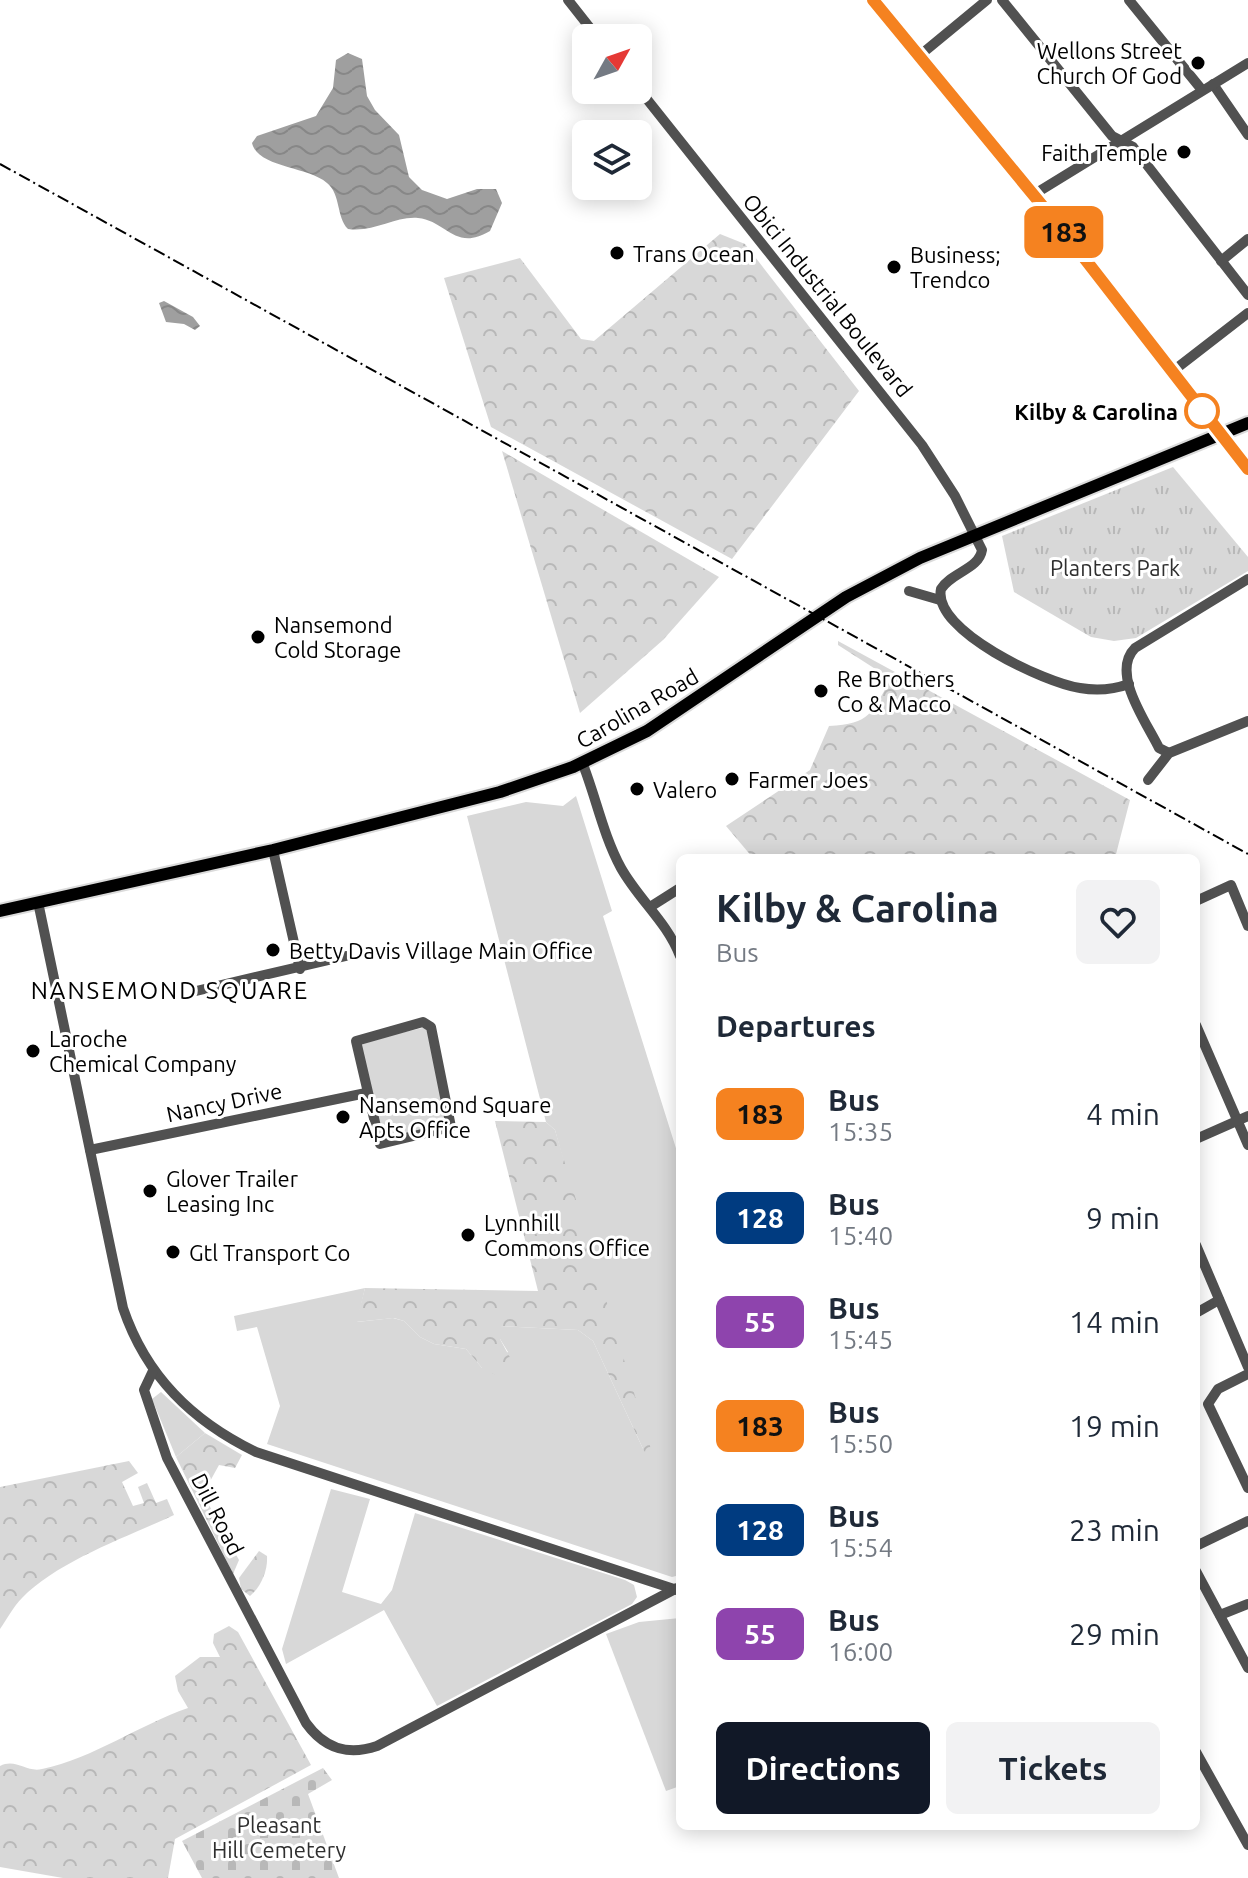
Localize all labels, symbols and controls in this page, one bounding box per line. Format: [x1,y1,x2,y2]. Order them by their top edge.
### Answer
north arrow [572,24,652,104]
map controls [572,24,652,200]
place label: Wellons Street Church Of God [1036,38,1182,88]
marker: Wellons Street Church Of God [1189,54,1207,72]
button: layers [572,120,652,200]
place label: Faith Temple [1041,140,1168,165]
marker: Faith Temple [1175,143,1193,161]
street label: Obici Industrial Boulevard [738,188,918,402]
line badge: 183 [1018,206,1110,258]
text: 183 [1040,216,1088,247]
place label: Trans Ocean [633,241,755,266]
place label: Business; Trendco [910,242,1001,292]
marker: Trans Ocean [608,244,626,262]
marker: Business; Trendco [885,258,903,276]
marker: Kilby & Carolina [1185,394,1219,428]
place label: Kilby & Carolina [1014,399,1178,424]
park label: Planters Park [1050,555,1180,580]
place label: Nansemond Cold Storage [274,612,401,662]
marker: Nansemond Cold Storage [249,628,267,646]
street label: Carolina Road [572,663,702,753]
place label: Re Brothers Co & Macco [837,666,954,716]
marker: Re Brothers Co & Macco [812,682,830,700]
place label: Farmer Joes [748,767,868,792]
marker: Farmer Joes [723,770,741,788]
place label: Valero [653,777,717,802]
marker: Valero [628,780,646,798]
button: heart [1076,880,1160,964]
text: Kilby & Carolina [716,887,999,929]
place label: Betty Davis Village Main Office [289,938,593,963]
text: Bus [716,938,759,967]
marker: Betty Davis Village Main Office [264,941,282,959]
district label: NANSEMOND SQUARE [31,977,309,1004]
text: Departures [716,1009,876,1043]
place label: Laroche Chemical Company [49,1026,237,1076]
marker: Laroche Chemical Company [24,1042,42,1060]
street label: Nancy Drive [164,1078,284,1126]
text: Bus [828,1083,880,1117]
place label: Nansemond Square Apts Office [359,1092,551,1142]
text: 4 min [1086,1097,1160,1131]
text: 183 [736,1098,784,1129]
marker: Nansemond Square Apts Office [334,1108,352,1126]
text: 15:35 [828,1117,893,1146]
place label: Glover Trailer Leasing Inc [166,1166,299,1216]
marker: Glover Trailer Leasing Inc [141,1182,159,1200]
text: Bus [828,1187,880,1221]
text: 9 min [1086,1201,1160,1235]
text: 128 [736,1202,784,1233]
place label: Lynnhill Commons Office [484,1210,650,1260]
text: 15:40 [828,1221,893,1250]
marker: Lynnhill Commons Office [459,1226,477,1244]
place label: Gtl Transport Co [189,1240,350,1265]
marker: Gtl Transport Co [164,1243,182,1261]
text: Bus [828,1291,880,1325]
text: 14 min [1069,1305,1160,1339]
text: 55 [744,1306,776,1337]
text: 15:45 [828,1325,893,1354]
text: Bus [828,1395,880,1429]
text: 19 min [1069,1409,1160,1443]
text: 183 [736,1410,784,1441]
text: 15:50 [828,1429,893,1458]
street label: Dill Road [187,1469,249,1559]
text: Bus [828,1499,880,1533]
text: 23 min [1069,1513,1160,1547]
text: 128 [736,1514,784,1545]
text: 15:54 [828,1533,893,1562]
text: Bus [828,1603,880,1637]
text: 29 min [1069,1617,1160,1651]
text: 55 [744,1618,776,1649]
text: 16:00 [828,1637,893,1666]
button: Directions [716,1722,930,1814]
button: Tickets [946,1722,1160,1814]
park label: Pleasant Hill Cemetery [212,1812,346,1862]

